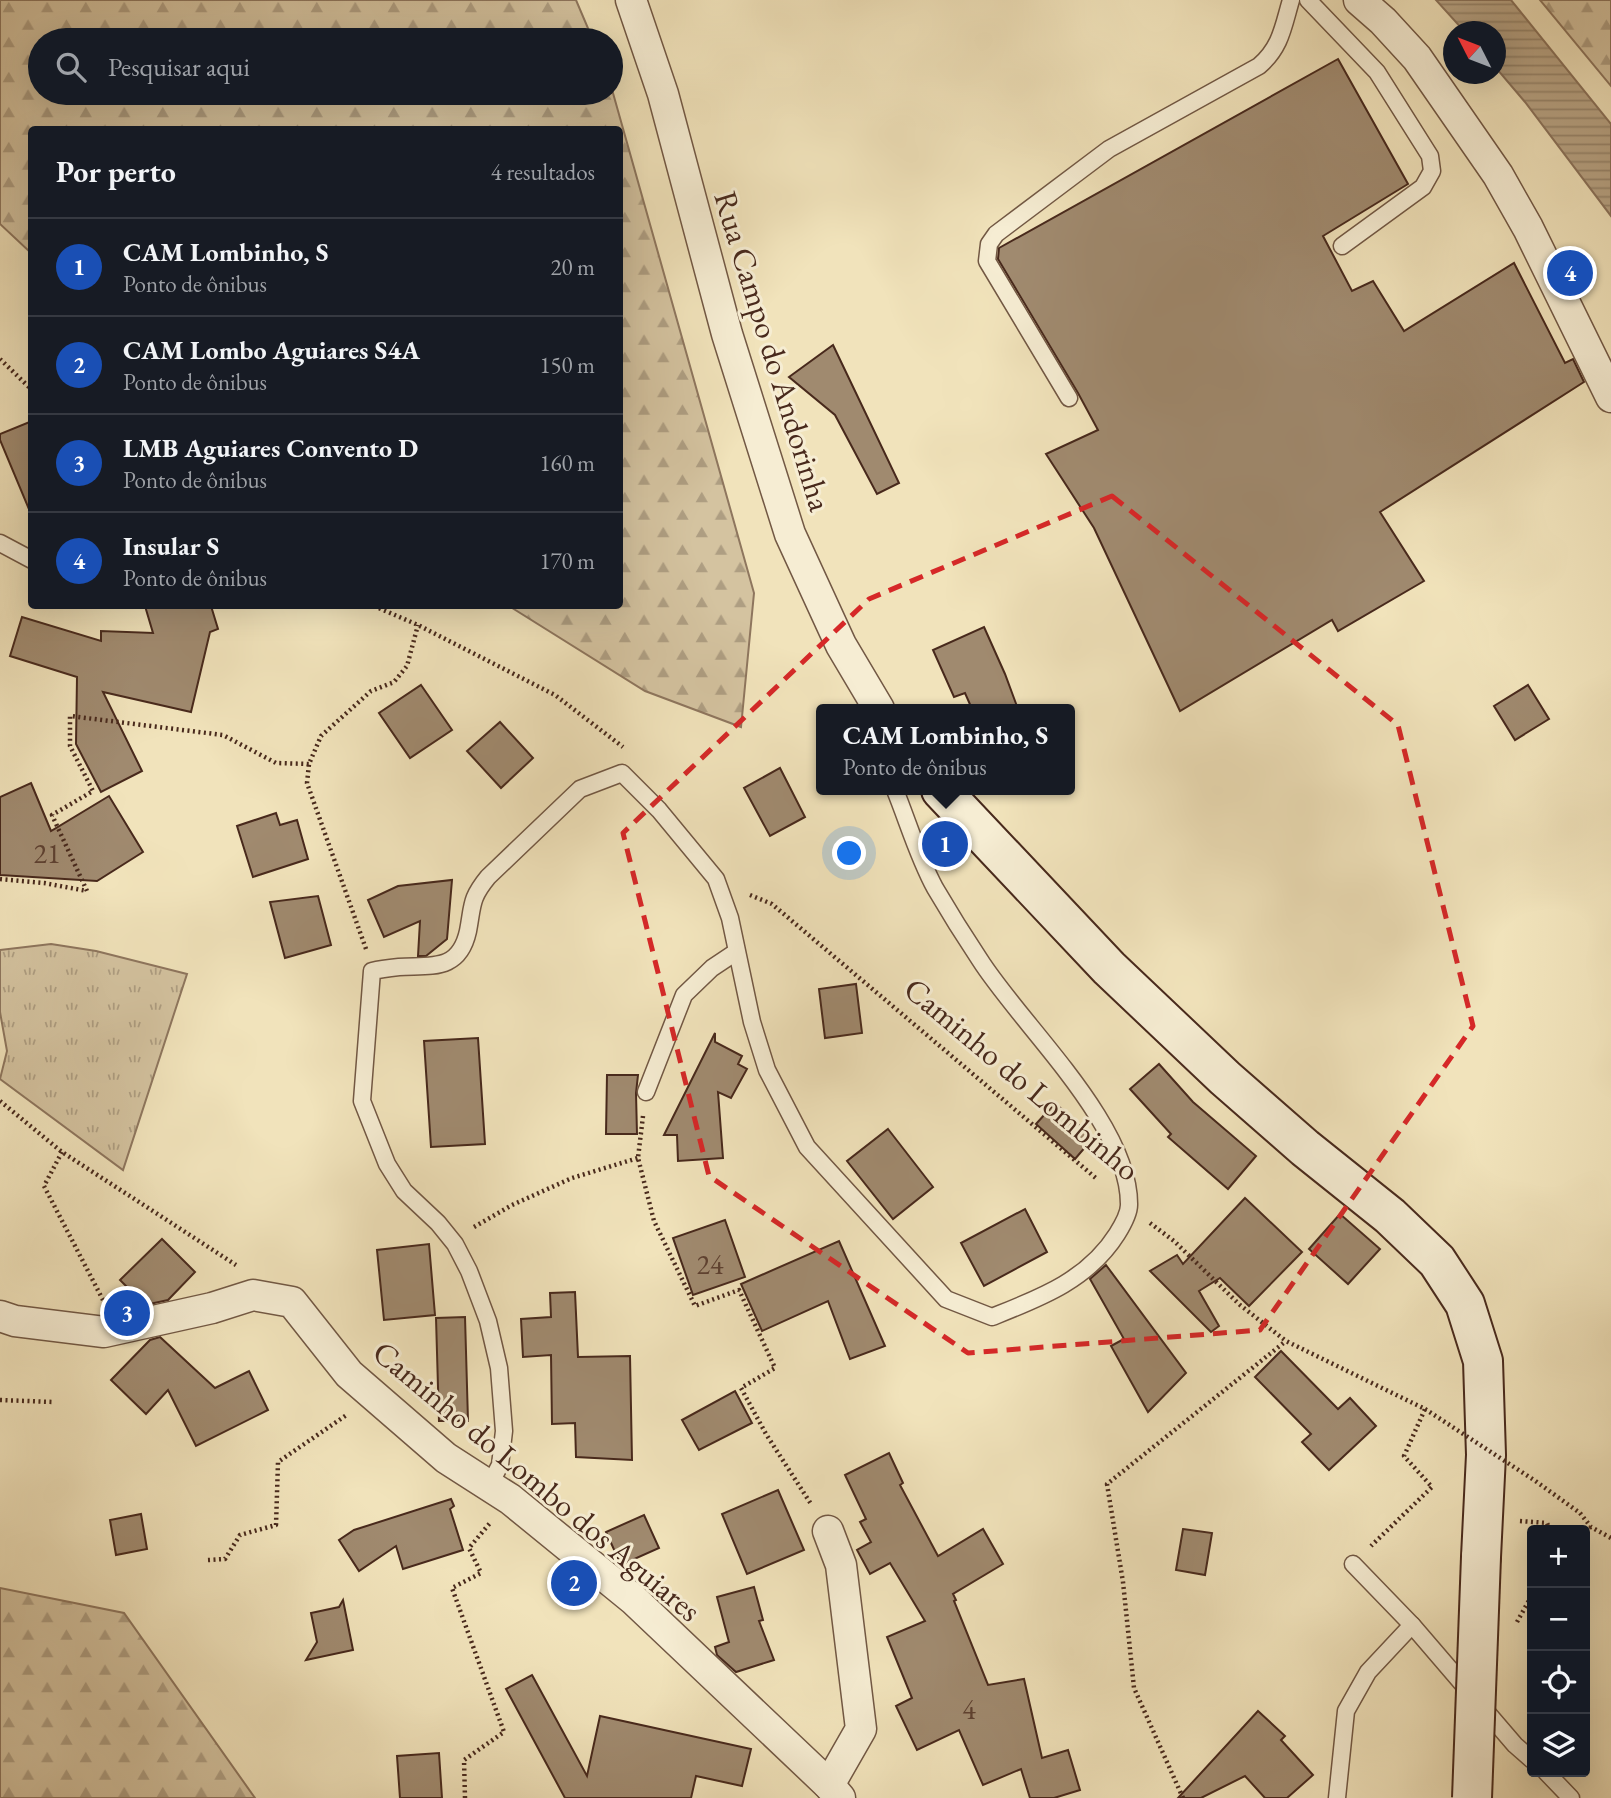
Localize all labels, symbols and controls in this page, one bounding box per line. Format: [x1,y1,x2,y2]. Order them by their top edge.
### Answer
north arrow [1443,21,1506,84]
search box [28,28,623,105]
icon: search [52,48,90,86]
text: Pesquisar aqui [108,50,250,84]
text: Por perto [56,152,176,191]
text: 4 resultados [491,157,595,187]
street label: Rua Campo do Andorinha [704,186,842,516]
text: CAM Lombinho, S [123,235,329,269]
pin: 4 [1547,247,1593,299]
text: 1 [73,252,85,282]
text: 20 m [550,252,595,282]
text: Ponto de ônibus [123,269,267,299]
text: CAM Lombo Aguiares S4A [123,333,420,367]
text: 2 [73,350,85,380]
text: 150 m [539,350,595,380]
text: Ponto de ônibus [123,367,267,397]
text: LMB Aguiares Convento D [123,431,418,465]
text: 3 [73,448,85,478]
text: 160 m [539,448,595,478]
text: Ponto de ônibus [123,465,267,495]
text: Insular S [123,529,219,563]
text: 4 [73,546,85,576]
text: 170 m [539,546,595,576]
text: Ponto de ônibus [123,563,267,593]
popup [816,704,1075,795]
text: CAM Lombinho, S [843,718,1048,752]
text: Ponto de ônibus [843,752,987,782]
pin: 1 [922,818,968,870]
house number: 21 [34,835,60,871]
your location [832,836,866,870]
street label: Caminho do Lombinho [895,968,1149,1190]
house number: 24 [697,1246,724,1282]
pin: 3 [104,1287,150,1339]
street label: Caminho do Lombo dos Aguiares [364,1331,710,1631]
map controls [1527,1525,1590,1777]
button: + [1527,1525,1590,1588]
pin: 2 [551,1557,597,1609]
button: − [1527,1588,1590,1651]
button: locate [1527,1651,1590,1714]
house number: 4 [962,1691,976,1727]
button: layers [1527,1714,1590,1777]

